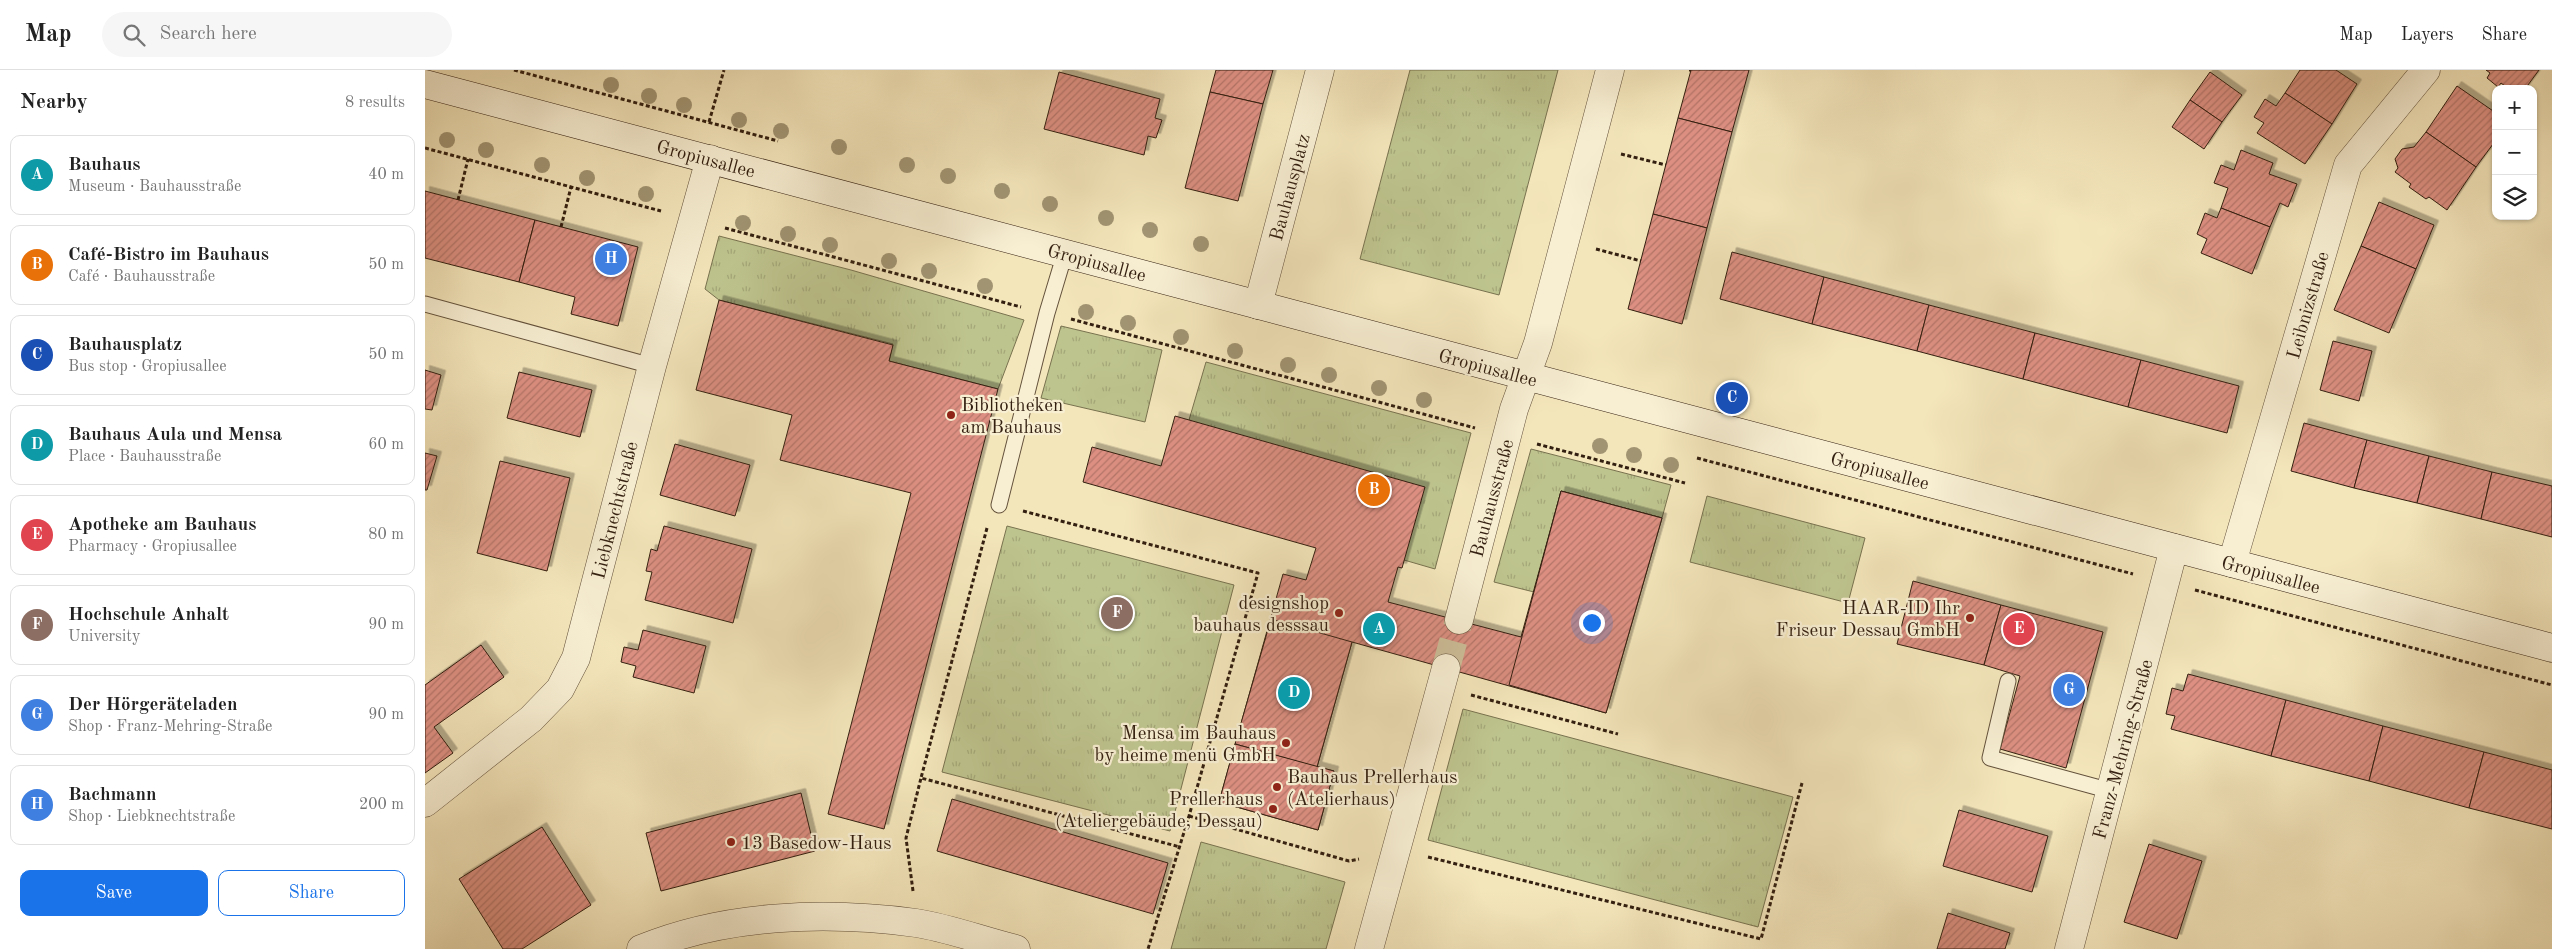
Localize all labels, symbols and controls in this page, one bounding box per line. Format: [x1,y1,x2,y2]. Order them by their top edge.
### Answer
search box [102,12,452,57]
icon: search [120,21,148,49]
text: Map [25,23,72,47]
text: Search here [160,25,257,44]
text: Map [2339,26,2373,44]
text: Layers [2401,26,2453,44]
text: Share [2481,26,2527,44]
map controls [2492,85,2537,220]
button: + [2492,85,2537,130]
text: Nearby [20,92,88,113]
text: 8 results [345,95,405,111]
button: − [2492,130,2537,175]
street label: Bauhausplatz [1268,132,1315,243]
street label: Gropiusallee [654,138,757,183]
text: Bauhaus [68,156,141,175]
text: A [31,167,43,183]
text: 40 m [368,167,404,183]
button: layers [2492,175,2537,220]
text: Museum · Bauhausstraße [68,179,241,195]
pin: H [595,240,627,278]
street label: Gropiusallee [1045,242,1148,287]
text: Café-Bistro im Bauhaus [68,246,269,265]
street label: Leibnizstraße [2285,250,2334,362]
text: B [31,257,43,273]
text: 50 m [368,257,404,273]
text: Café · Bauhausstraße [68,269,215,285]
text: Bauhausplatz [68,336,182,355]
text: C [32,347,42,363]
text: 50 m [368,347,404,363]
street label: Gropiusallee [1436,347,1539,392]
text: Bus stop · Gropiusallee [68,359,227,375]
pin: C [1716,379,1748,417]
place label: Bibliotheken am Bauhaus [961,397,1063,438]
marker: Bibliotheken am Bauhaus [945,409,957,421]
text: Bauhaus Aula und Mensa [68,426,282,445]
text: D [31,437,43,453]
text: 60 m [368,437,404,453]
street label: Bauhausstraße [1469,437,1518,560]
street label: Liebknechtstraße [590,440,643,581]
text: Place · Bauhausstraße [68,449,221,465]
street label: Gropiusallee [1828,450,1931,495]
pin: B [1358,471,1390,509]
text: Apotheke am Bauhaus [68,516,256,535]
text: E [31,527,43,543]
text: 80 m [368,527,404,543]
text: Pharmacy · Gropiusallee [68,539,237,555]
street label: Gropiusallee [2219,554,2322,599]
pin: F [1101,594,1133,632]
place label: designshop bauhaus desssau [1193,595,1329,636]
place label: HAAR-ID Ihr Friseur Dessau GmbH [1776,600,1960,641]
text: Hochschule Anhalt [68,606,229,625]
marker: designshop bauhaus desssau [1333,607,1345,619]
pin: A [1363,610,1395,648]
your location [1579,610,1605,636]
pin: E [2003,610,2035,648]
marker: HAAR-ID Ihr Friseur Dessau GmbH [1964,612,1976,624]
text: F [32,617,42,633]
text: 90 m [368,617,404,633]
text: University [68,629,140,645]
street label: Franz-Mehring-Straße [2091,658,2158,842]
pin: G [2053,671,2085,709]
pin: D [1278,674,1310,712]
text: Der Hörgeräteladen [68,696,237,715]
text: G [31,707,43,723]
text: 90 m [368,707,404,723]
text: Shop · Franz-Mehring-Straße [68,719,272,735]
place label: Mensa im Bauhaus by heime menü GmbH [1095,725,1276,766]
marker: Mensa im Bauhaus by heime menü GmbH [1280,737,1292,749]
place label: Bauhaus Prellerhaus (Atelierhaus) [1287,769,1457,810]
marker: Bauhaus Prellerhaus (Atelierhaus) [1271,781,1283,793]
text: Bachmann [68,786,157,805]
place label: Prellerhaus (Ateliergebäude, Dessau) [1055,791,1263,832]
text: H [30,797,44,813]
text: 200 m [359,797,404,813]
marker: Prellerhaus (Ateliergebäude, Dessau) [1267,803,1279,815]
text: Shop · Liebknechtstraße [68,809,235,825]
place label: 13 Basedow-Haus [741,835,891,854]
marker: 13 Basedow-Haus [725,836,737,848]
button: Save [20,870,208,916]
button: Share [218,870,405,916]

